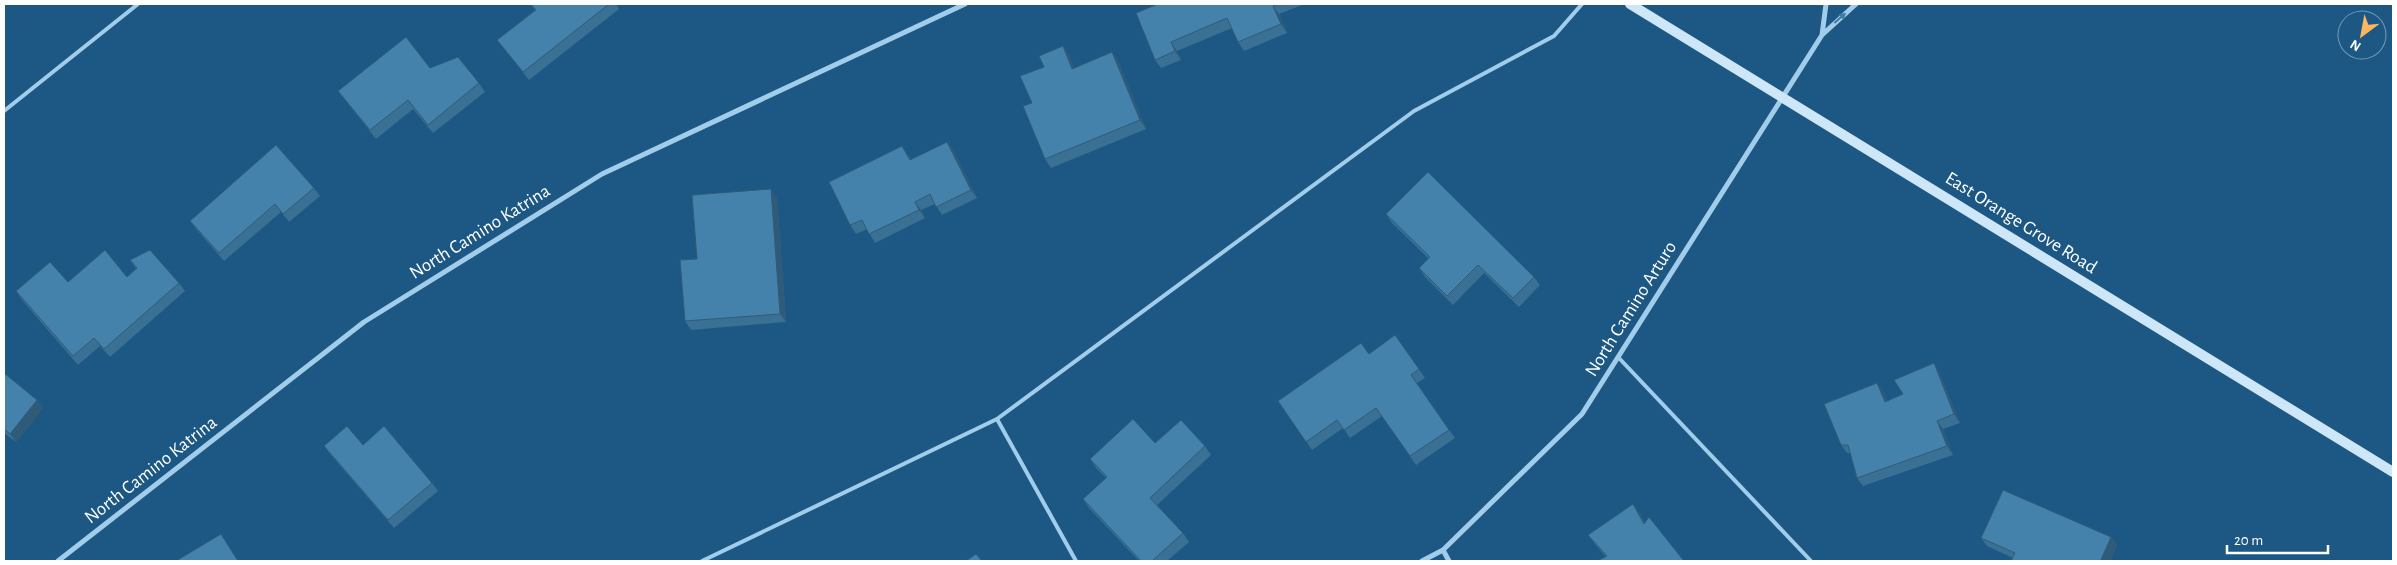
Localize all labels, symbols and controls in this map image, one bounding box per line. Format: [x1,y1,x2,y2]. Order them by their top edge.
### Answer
north arrow [2337,10,2387,60]
one-way arrow [1834,12,1846,24]
text: N [2348,37,2363,54]
street label: East Orange Grove Road [1942,169,2100,278]
street label: North Camino Katrina [406,181,554,283]
street label: North Camino Arturo [1582,238,1680,380]
street label: North Camino Katrina [81,413,221,527]
scale bar [2227,522,2328,554]
text: 20 m [2234,533,2263,548]

